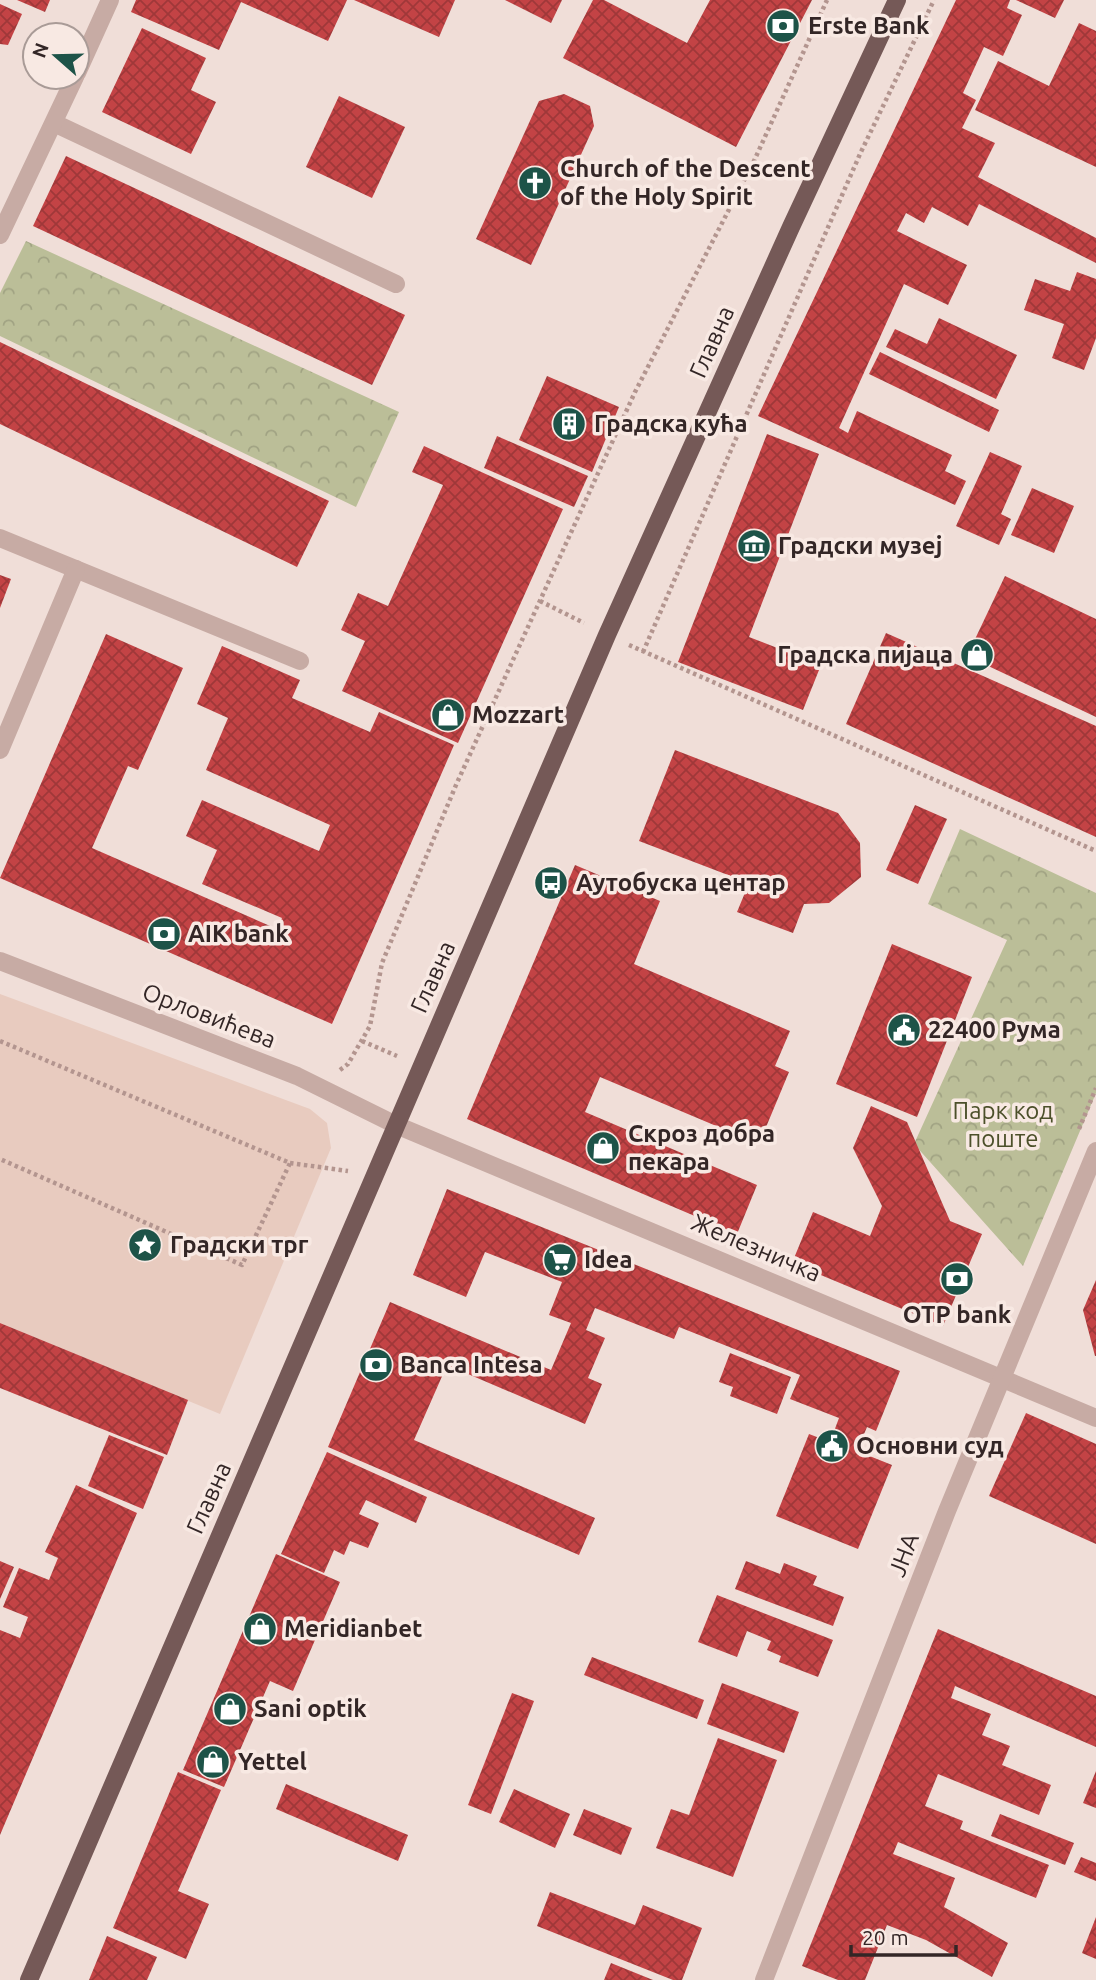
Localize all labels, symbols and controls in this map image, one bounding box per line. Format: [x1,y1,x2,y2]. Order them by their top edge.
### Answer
bank icon: Erste Bank [764,7,802,45]
place label: Erste Bank [808,12,930,39]
north arrow [21,21,91,91]
text: N [27,40,53,61]
place label: Church of the Descent of the Holy Spirit [560,155,811,210]
church icon: Church of the Descent of the Holy Spirit [516,164,554,202]
street label: Главна [684,302,739,382]
building icon: Градска кућа [550,405,588,443]
place label: Градска кућа [594,410,747,437]
museum icon: Градски музеј [735,527,773,565]
place label: Градски музеј [778,532,942,559]
shop icon: Градска пијаца [958,636,996,674]
place label: Градска пијаца [777,641,953,668]
shop icon: Mozzart [429,696,467,734]
place label: Mozzart [472,701,564,728]
bus stop icon: Аутобуска центар [532,864,570,902]
place label: Аутобуска центар [576,869,786,896]
bank icon: AIK bank [145,915,183,953]
place label: AIK bank [188,920,289,947]
street label: Главна [405,937,460,1017]
street label: Орловићева [139,978,280,1053]
public building icon: 22400 Рума [885,1011,923,1049]
place label: 22400 Рума [928,1016,1061,1043]
park label: Парк код поште [953,1097,1053,1152]
place label: Скроз добра пекара [628,1120,775,1175]
shop icon: Скроз добра пекара [584,1129,622,1167]
street label: Железничка [687,1208,825,1287]
place icon: Градски трг [126,1226,164,1264]
place label: Градски трг [170,1231,309,1258]
supermarket icon: Idea [541,1241,579,1279]
place label: Idea [584,1246,632,1273]
bank icon: OTP bank [938,1260,976,1298]
place label: OTP bank [903,1301,1012,1328]
bank icon: Banca Intesa [357,1346,395,1384]
place label: Banca Intesa [400,1351,542,1378]
public building icon: Основни суд [813,1427,851,1465]
place label: Основни суд [856,1432,1004,1459]
street label: Главна [181,1458,236,1538]
street label: ЈНА [883,1529,924,1580]
shop icon: Meridianbet [241,1610,279,1648]
place label: Meridianbet [284,1615,422,1642]
shop icon: Sani optik [211,1690,249,1728]
place label: Sani optik [254,1695,367,1722]
shop icon: Yettel [194,1743,232,1781]
place label: Yettel [238,1748,307,1775]
scale bar [851,1913,956,1957]
text: 20 m [862,1925,909,1949]

